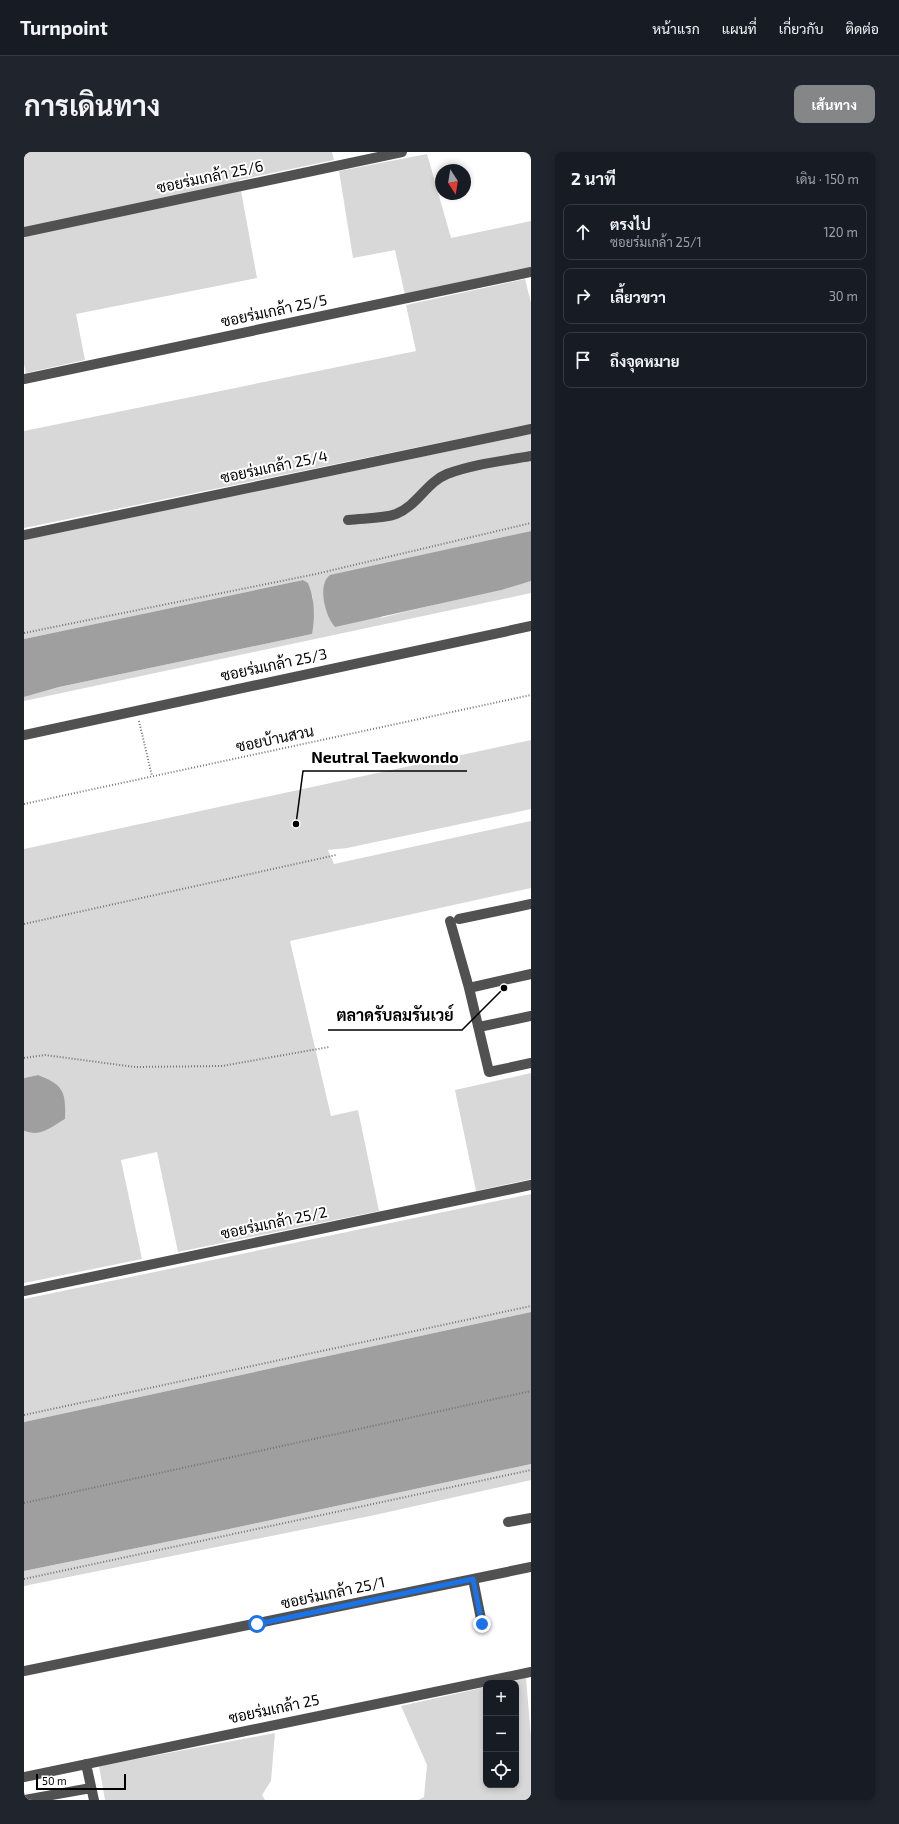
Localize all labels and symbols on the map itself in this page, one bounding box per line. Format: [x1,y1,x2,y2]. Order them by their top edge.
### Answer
street label: ซอยร่มเกล้า 25/6 [155,156,265,196]
north arrow [435,164,471,200]
street label: ซอยร่มเกล้า 25/5 [219,290,328,330]
street label: ซอยร่มเกล้า 25/4 [219,446,329,486]
street label: ซอยร่มเกล้า 25/3 [219,644,329,684]
street label: ซอยบ้านสวน [234,721,315,755]
callout: Neutral Taekwondo [303,743,467,771]
text: Neutral Taekwondo [311,747,459,766]
callout: ตลาดรับลมรันเวย์ [328,1002,462,1030]
text: ตลาดรับลมรันเวย์ [336,1004,455,1024]
street label: ซอยร่มเกล้า 25/2 [219,1202,329,1242]
street label: ซอยร่มเกล้า 25/1 [279,1572,386,1612]
route start [248,1615,266,1633]
route end [473,1615,491,1633]
street label: ซอยร่มเกล้า 25 [227,1690,321,1726]
scale bar [36,1772,126,1791]

